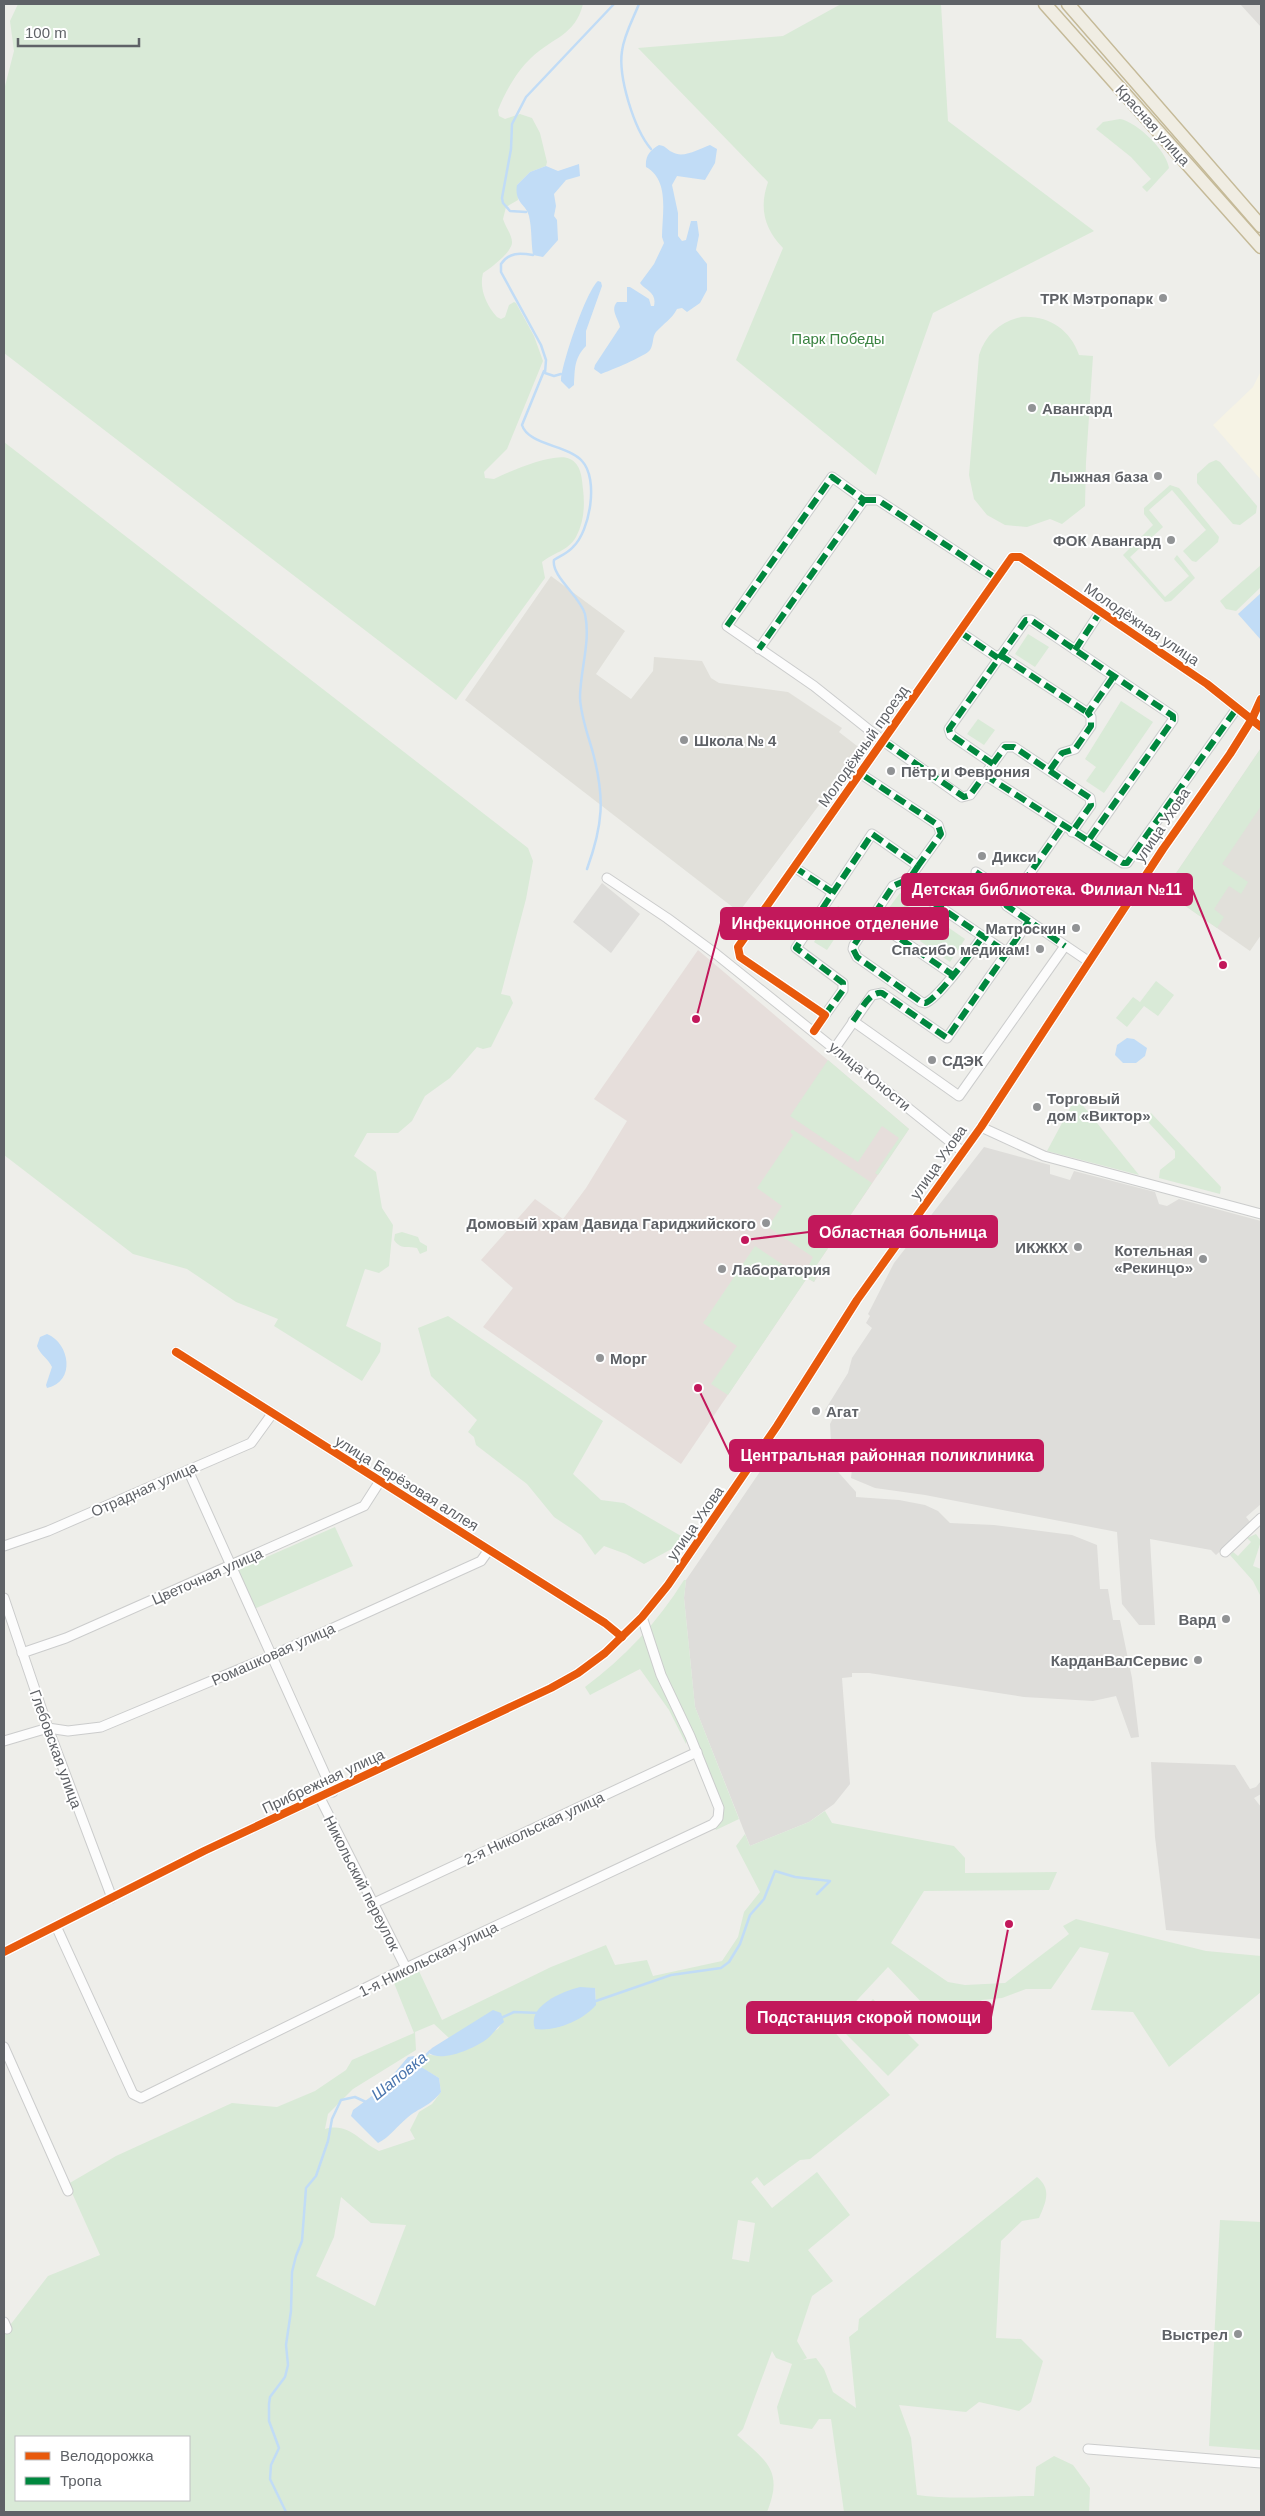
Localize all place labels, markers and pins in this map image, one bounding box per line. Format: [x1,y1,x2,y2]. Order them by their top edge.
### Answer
place label: ТРК Мэтропарк [1040,290,1153,307]
marker: ТРК Мэтропарк [1157,292,1169,304]
place label: Авангард [1042,400,1113,417]
marker: Авангард [1026,402,1038,414]
place label: Лыжная база [1050,468,1149,485]
marker: Лыжная база [1152,470,1164,482]
place label: ФОК Авангард [1053,532,1161,549]
marker: ФОК Авангард [1165,534,1177,546]
place label: Школа № 4 [694,732,777,749]
marker: Школа № 4 [678,734,690,746]
place label: Пётр и Феврония [901,763,1030,780]
marker: Пётр и Феврония [885,765,897,777]
place label: Дикси [992,848,1037,865]
marker: Дикси [976,850,988,862]
callout: Детская библиотека. Филиал №11 [902,874,1192,905]
callout: Инфекционное отделение [721,908,948,939]
place label: Матроскин [985,920,1066,937]
marker: Матроскин [1070,922,1082,934]
place label: Спасибо медикам! [891,941,1030,958]
marker: Спасибо медикам! [1034,943,1046,955]
place label: СДЭК [942,1052,984,1069]
marker: СДЭК [926,1054,938,1066]
place label: Торговый дом «Виктор» [1047,1090,1150,1124]
marker: Торговый дом «Виктор» [1031,1101,1043,1113]
place label: Домовый храм Давида Гариджийского [466,1215,756,1232]
callout: Областная больница [809,1216,997,1247]
marker: Домовый храм Давида Гариджийского [760,1217,772,1229]
place label: ИКЖКХ [1015,1239,1068,1256]
marker: ИКЖКХ [1072,1241,1084,1253]
place label: Котельная «Рекинцо» [1114,1242,1193,1276]
marker: Котельная «Рекинцо» [1197,1253,1209,1265]
place label: Лаборатория [732,1261,831,1278]
marker: Лаборатория [716,1263,728,1275]
place label: Морг [610,1350,647,1367]
marker: Морг [594,1352,606,1364]
place label: Агат [826,1403,859,1420]
marker: Агат [810,1405,822,1417]
callout: Центральная районная поликлиника [730,1440,1043,1471]
place label: Вард [1179,1611,1216,1628]
marker: Вард [1220,1613,1232,1625]
place label: КарданВалСервис [1051,1652,1188,1669]
marker: КарданВалСервис [1192,1654,1204,1666]
callout: Подстанция скорой помощи [747,2002,991,2033]
place label: Выстрел [1162,2326,1228,2343]
marker: Выстрел [1232,2328,1244,2340]

